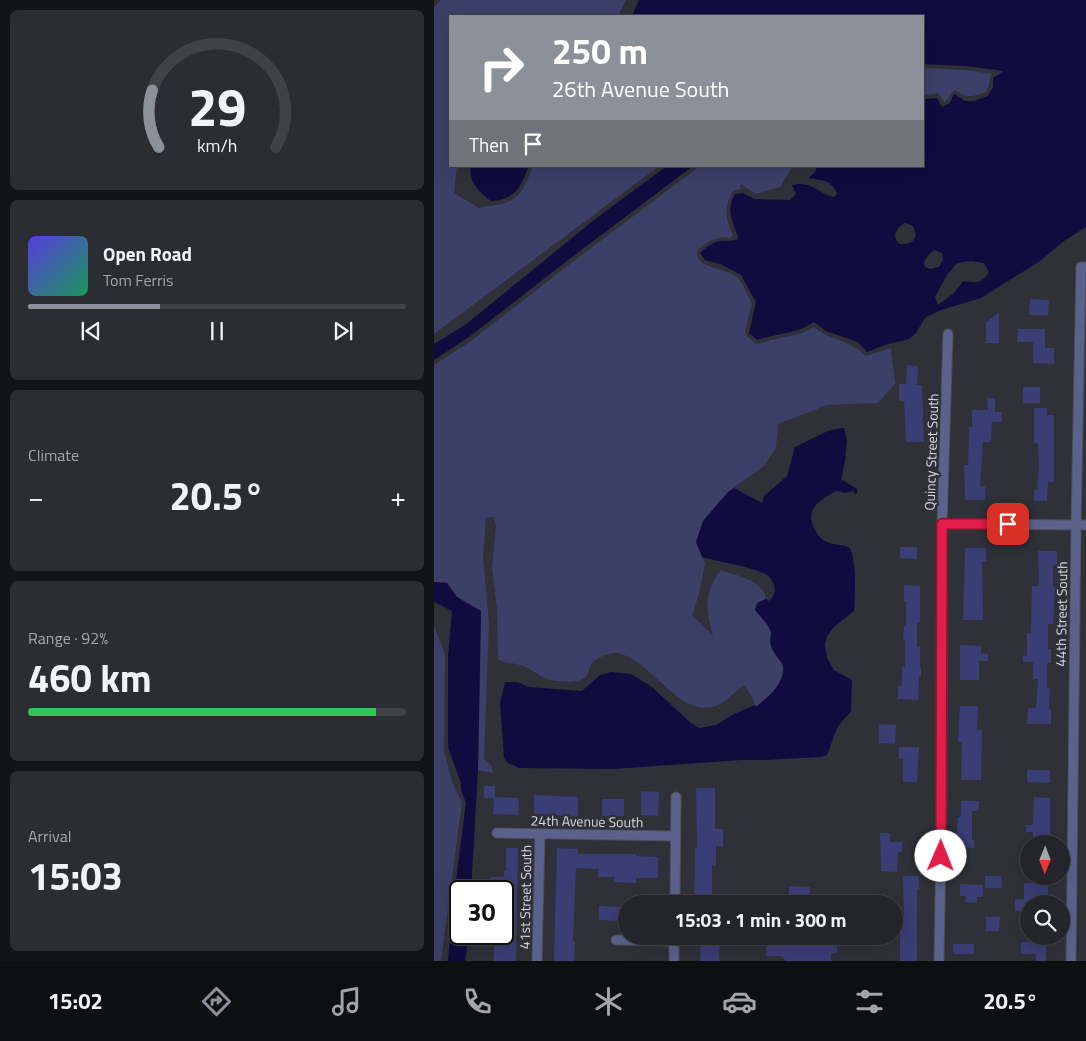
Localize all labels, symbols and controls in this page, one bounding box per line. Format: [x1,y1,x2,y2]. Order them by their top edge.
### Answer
text: 250 m [552,24,648,78]
icon: right [469,35,534,100]
text: 29 [188,67,246,146]
text: 26th Avenue South [552,72,729,106]
text: Then [469,130,509,159]
icon: arrive [519,130,547,158]
text: km/h [197,132,237,159]
text: Open Road [103,239,192,268]
text: Tom Ferris [103,268,174,292]
icon: previous [77,317,105,345]
icon: pause [203,317,231,345]
icon: next [329,317,357,345]
street label: Quincy Street South [918,393,944,511]
text: Climate [28,443,79,467]
text: 20.5° [170,467,264,525]
text: − [28,475,44,518]
text: + [390,475,406,518]
pin [987,503,1029,545]
icon: arrive [994,510,1022,538]
street label: 44th Street South [1050,561,1072,667]
text: Range · 92% [28,626,108,650]
text: 460 km [28,649,152,707]
street label: 24th Avenue South [530,810,644,832]
text: Arrival [28,824,71,848]
position arrow [914,829,966,881]
north arrow [1020,835,1070,885]
map controls [1020,835,1070,945]
street label: 41st Street South [514,845,536,949]
text: 15:03 [28,847,123,905]
speed limit sign: 30 [449,880,514,945]
button: search [1020,895,1070,945]
text: 15:03 · 1 min · 300 m [674,905,847,934]
text: 15:02 [48,984,103,1018]
icon: directions [199,984,234,1019]
icon: music [329,984,364,1019]
icon: phone [460,984,495,1019]
icon: climate [591,984,626,1019]
icon: car [722,984,757,1019]
icon: filters [852,984,887,1019]
text: 20.5° [983,984,1038,1018]

